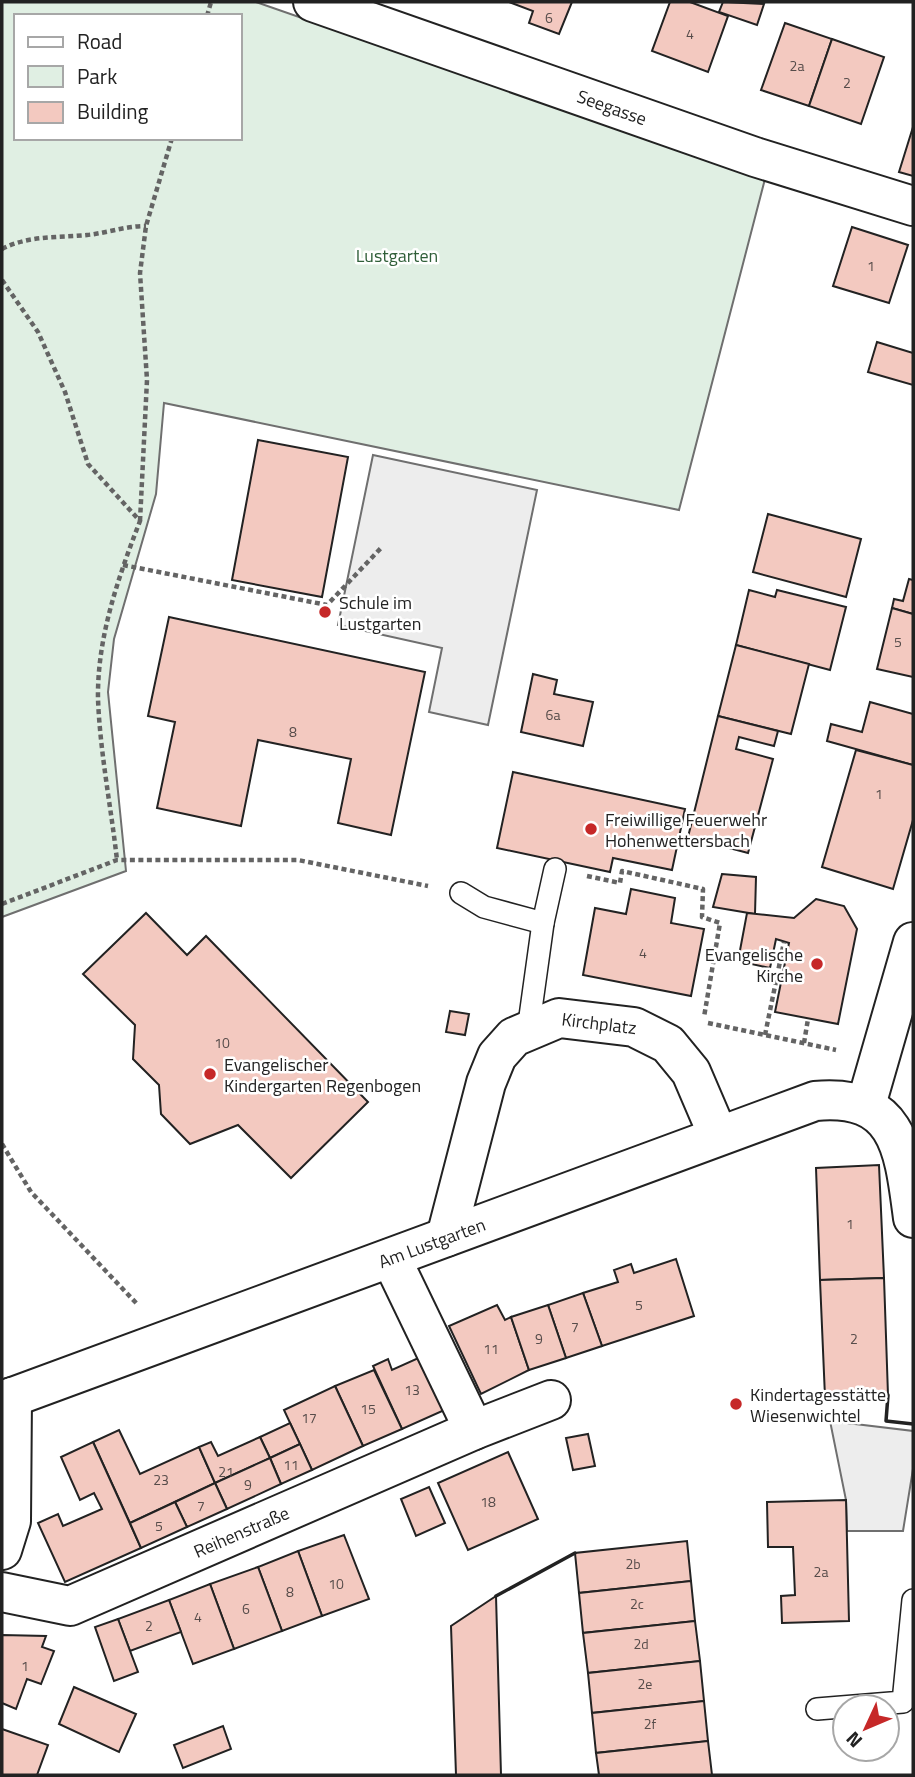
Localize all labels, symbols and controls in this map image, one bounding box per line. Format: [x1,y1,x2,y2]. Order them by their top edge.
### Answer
house number: 6 [545,7,553,28]
legend [14,14,242,140]
house number: 4 [686,23,694,44]
text: Road [77,25,122,57]
house number: 2a [790,55,804,76]
text: Park [77,60,117,92]
house number: 2 [843,72,851,93]
street label: Seegasse [574,82,651,132]
text: Building [77,95,149,127]
park label: Lustgarten [356,242,438,269]
house number: 1 [867,255,875,276]
place label: Schule im Lustgarten [339,589,421,637]
marker: Schule im Lustgarten [317,604,333,620]
house number: 5 [894,631,902,652]
house number: 6a [546,704,560,725]
house number: 8 [289,721,297,742]
house number: 1 [875,783,883,804]
place label: Freiwillige Feuerwehr Hohenwettersbach [605,806,767,854]
marker: Freiwillige Feuerwehr Hohenwettersbach [583,821,599,837]
place label: Evangelische Kirche [705,941,803,989]
house number: 4 [639,942,647,963]
marker: Evangelische Kirche [809,956,825,972]
street label: Kirchplatz [560,1005,638,1041]
house number: 10 [214,1032,230,1053]
place label: Evangelischer Kindergarten Regenbogen [224,1051,421,1099]
marker: Evangelischer Kindergarten Regenbogen [202,1066,218,1082]
street label: Am Lustgarten [374,1210,489,1275]
house number: 1 [846,1213,854,1234]
house number: 5 [635,1294,643,1315]
house number: 7 [571,1316,579,1337]
house number: 9 [535,1328,543,1349]
house number: 2 [850,1328,858,1349]
house number: 11 [483,1338,499,1359]
house number: 13 [404,1379,420,1400]
place label: Kindertagesstätte Wiesenwichtel [750,1381,886,1429]
marker: Kindertagesstätte Wiesenwichtel [728,1396,744,1412]
house number: 15 [360,1398,376,1419]
house number: 17 [301,1407,317,1428]
house number: 11 [283,1454,299,1475]
house number: 21 [218,1461,234,1482]
house number: 23 [153,1469,169,1490]
house number: 9 [244,1474,252,1495]
house number: 18 [480,1491,496,1512]
house number: 7 [197,1495,205,1516]
street label: Reihenstraße [189,1499,293,1564]
house number: 5 [155,1515,163,1536]
house number: 2b [625,1553,641,1574]
house number: 2a [814,1561,828,1582]
house number: 10 [328,1573,344,1594]
house number: 8 [286,1581,294,1602]
house number: 2c [630,1593,644,1614]
house number: 6 [242,1598,250,1619]
house number: 4 [194,1606,202,1627]
house number: 2 [145,1615,153,1636]
house number: 2d [633,1633,649,1654]
house number: 1 [21,1655,29,1676]
house number: 2e [638,1673,652,1694]
north arrow [831,1693,901,1763]
house number: 2f [644,1713,657,1734]
text: N [838,1725,868,1755]

